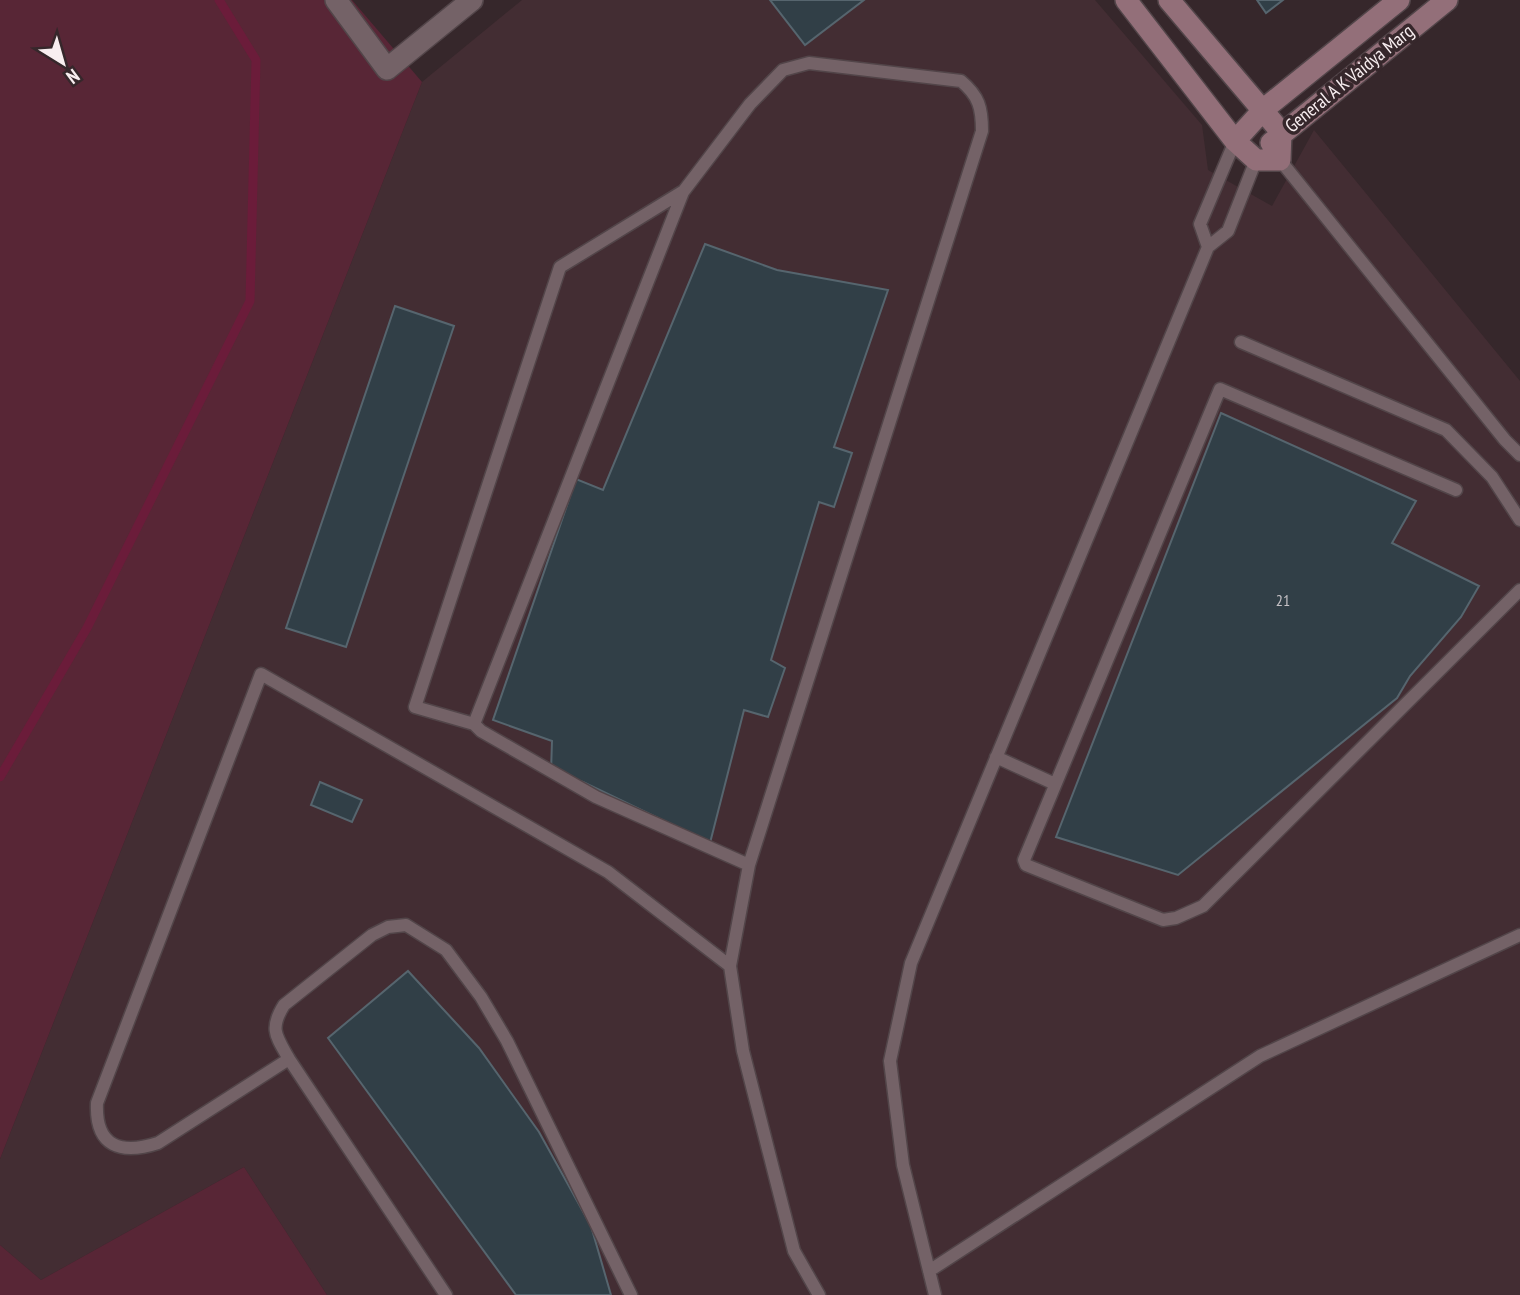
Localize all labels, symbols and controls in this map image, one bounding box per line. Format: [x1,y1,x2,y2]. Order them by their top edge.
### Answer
street label: General A K Vaidya Marg [1280,19,1418,137]
north arrow [28,28,98,98]
text: N [62,64,85,89]
house number: 21 [1276,590,1290,610]

